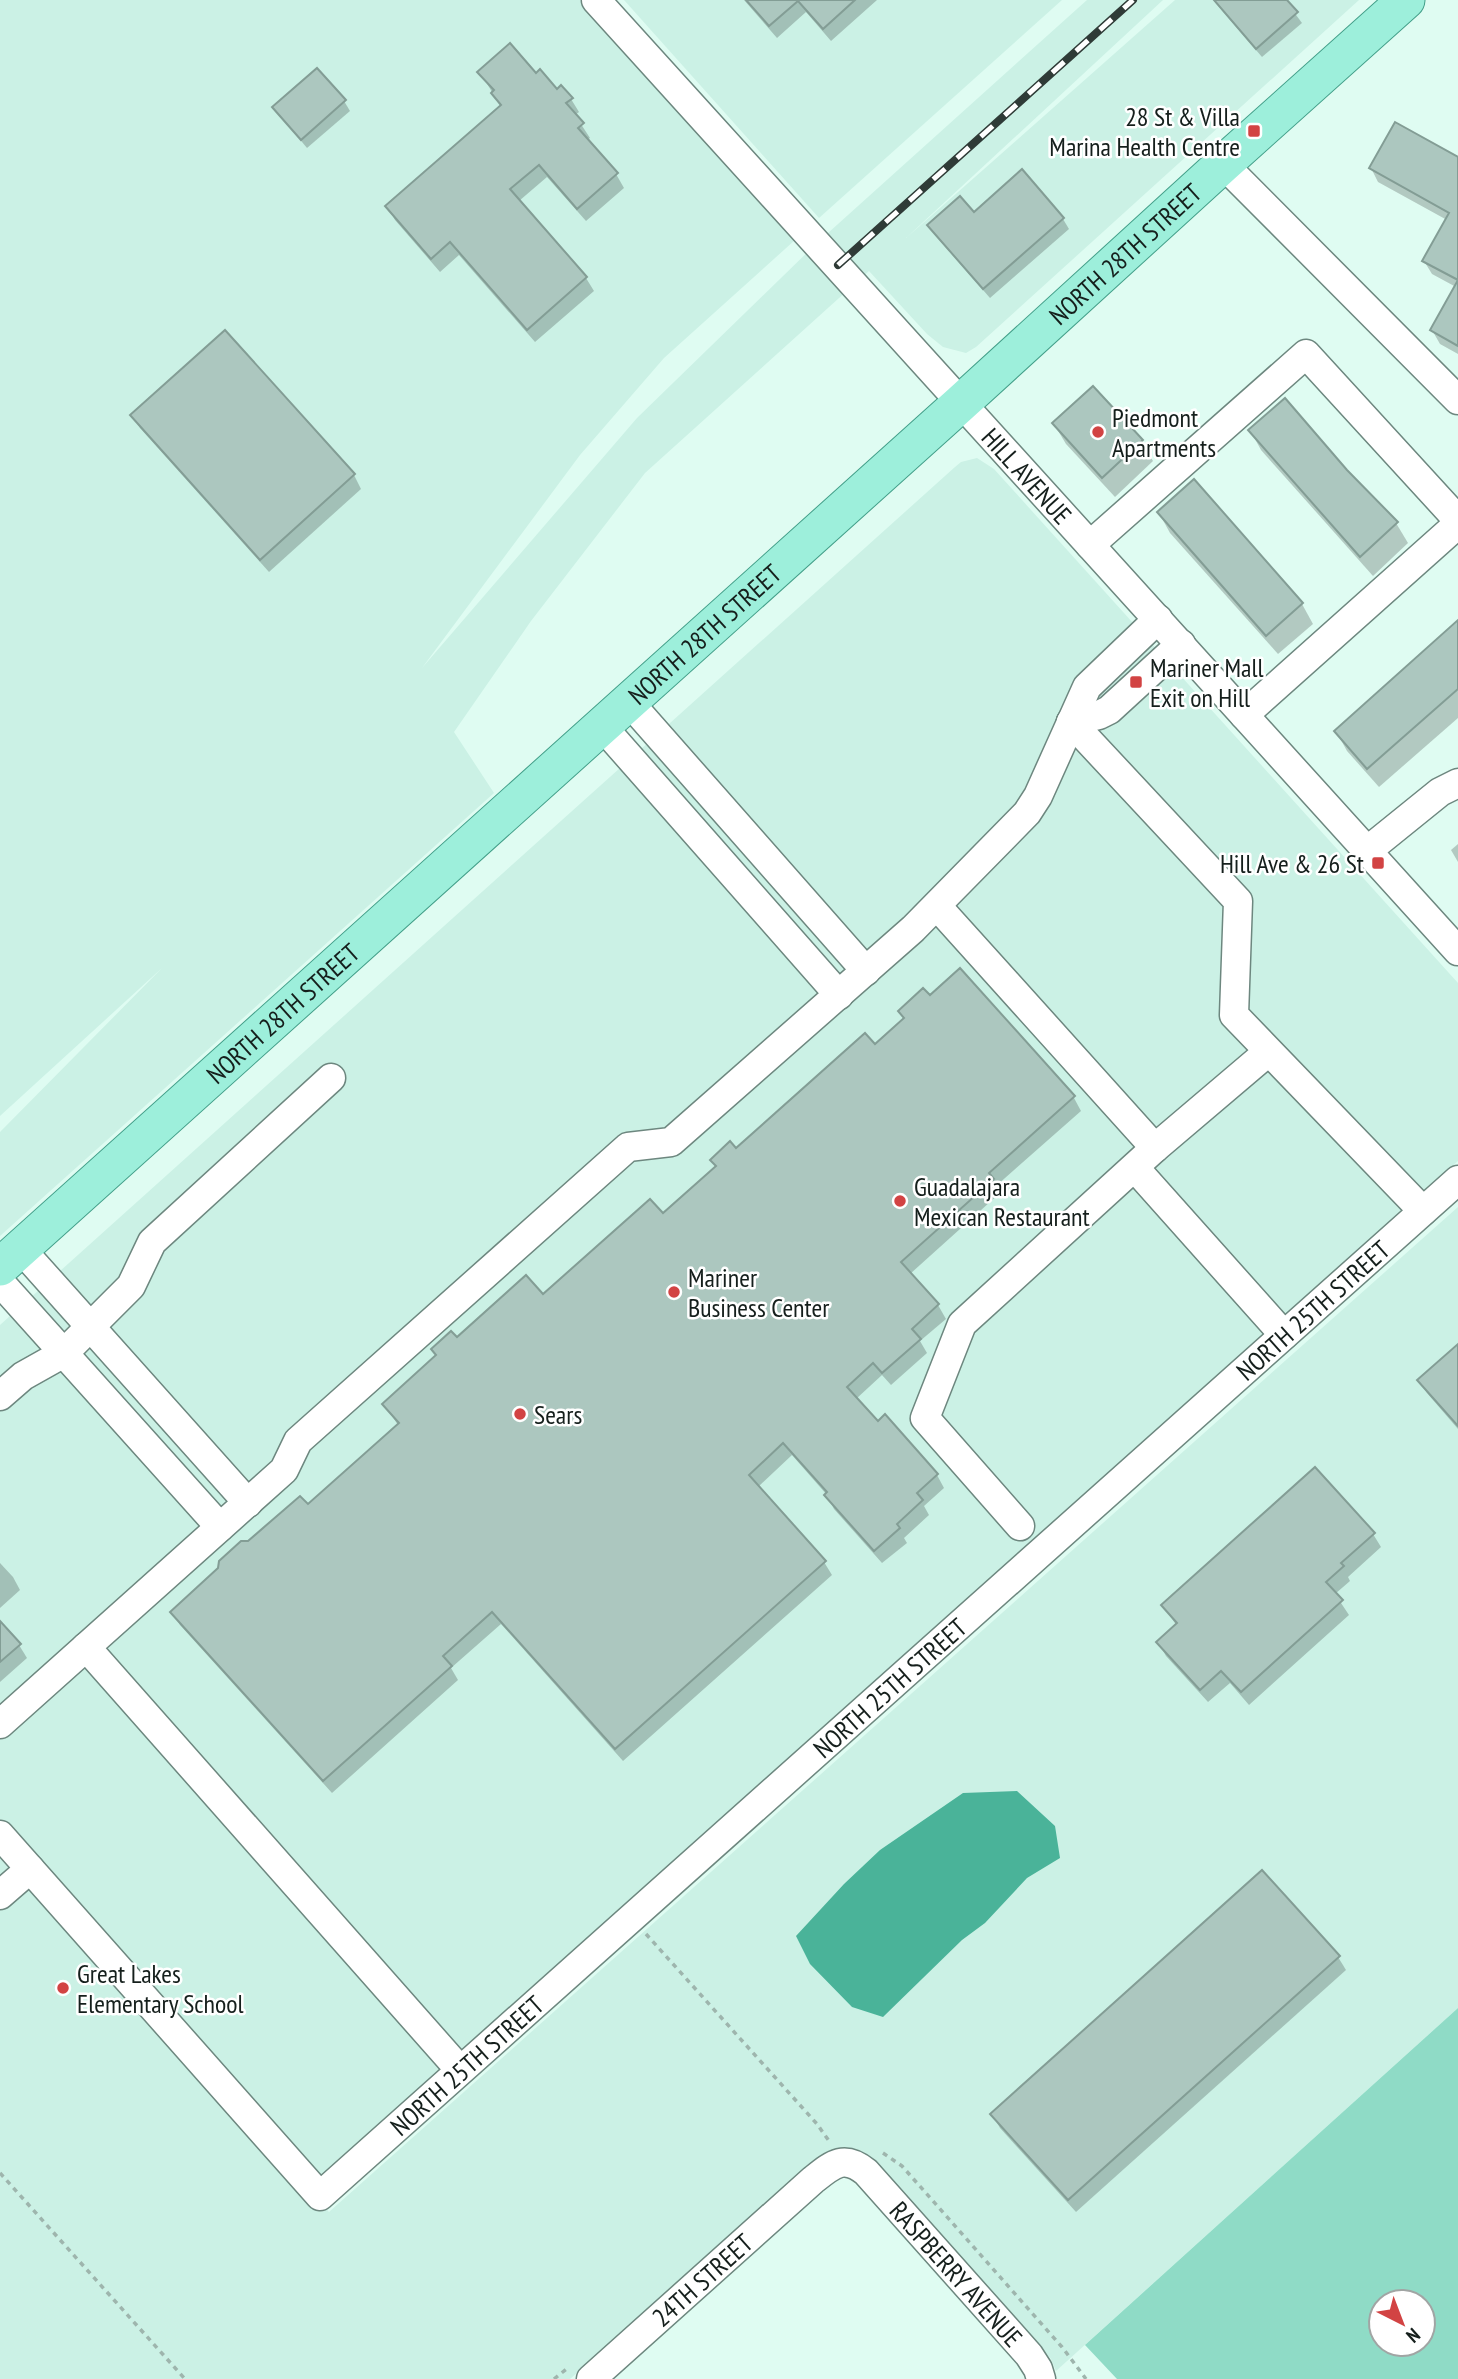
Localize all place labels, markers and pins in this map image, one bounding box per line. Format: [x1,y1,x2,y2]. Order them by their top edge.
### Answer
place label: 28 St & Villa Marina Health Centre [1049,100,1240,163]
marker: 28 St & Villa Marina Health Centre [1246,123,1262,139]
place label: Piedmont Apartments [1112,401,1216,464]
marker: Piedmont Apartments [1090,424,1106,440]
place label: Mariner Mall Exit on Hill [1150,651,1264,714]
marker: Mariner Mall Exit on Hill [1128,674,1144,690]
place label: Hill Ave & 26 St [1220,847,1364,880]
marker: Hill Ave & 26 St [1370,855,1386,871]
place label: Guadalajara Mexican Restaurant [914,1170,1090,1233]
marker: Guadalajara Mexican Restaurant [892,1193,908,1209]
place label: Mariner Business Center [688,1261,829,1324]
marker: Mariner Business Center [666,1284,682,1300]
place label: Sears [534,1398,582,1431]
marker: Sears [512,1406,528,1422]
place label: Great Lakes Elementary School [77,1957,244,2020]
marker: Great Lakes Elementary School [55,1980,71,1996]

